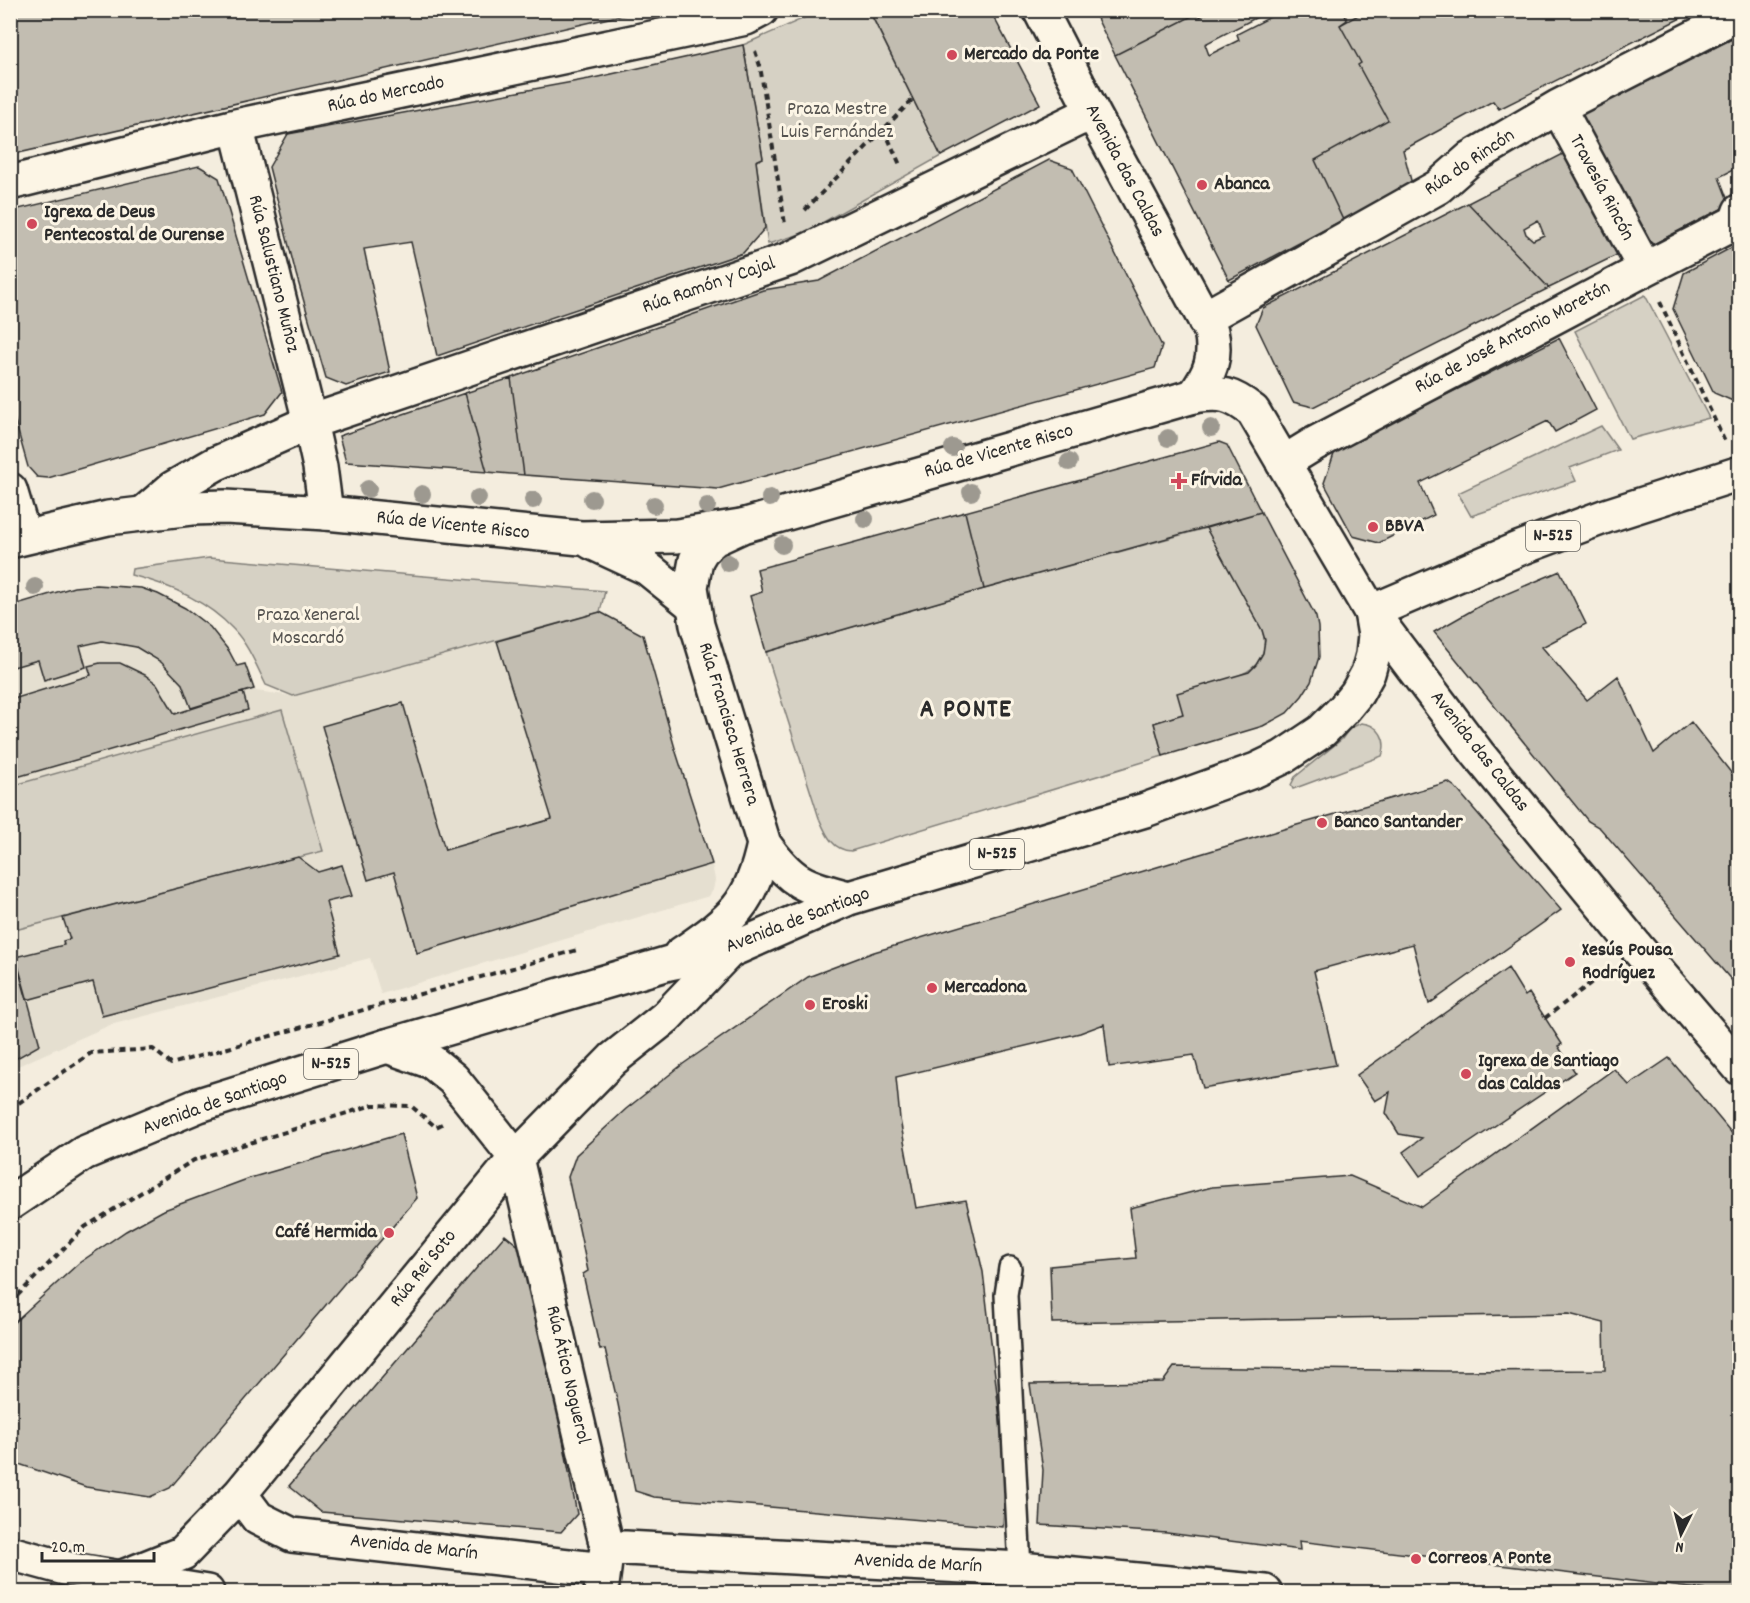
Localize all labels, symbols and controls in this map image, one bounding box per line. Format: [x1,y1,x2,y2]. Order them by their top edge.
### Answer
place label: Mercado da Ponte [964,41,1099,69]
marker: Mercado da Ponte [945,48,959,62]
street label: Rúa do Mercado [325,69,447,121]
park label: Praza Mestre Luis Fernández [781,96,894,147]
street label: Avenida das Caldas [1077,99,1171,243]
street label: Rúa do Rincón [1419,122,1521,204]
street label: Travesía Rincón [1561,130,1641,246]
place label: Abanca [1214,171,1270,199]
marker: Abanca [1195,178,1209,192]
street label: Rúa Salustiano Muñoz [240,192,306,356]
place label: Igrexa de Deus Pentecostal de Ourense [44,199,224,250]
marker: Igrexa de Deus Pentecostal de Ourense [25,217,39,231]
street label: Rúa Ramón y Cajal [639,250,780,322]
street label: Rúa de José Antonio Moretón [1410,274,1616,402]
street label: Rúa de Vicente Risco [921,417,1077,487]
place label: Fírvida [1191,467,1242,495]
marker: Fírvida [1172,474,1186,488]
street label: Rúa de Vicente Risco [375,504,531,548]
place label: BBVA [1385,513,1425,541]
marker: BBVA [1366,520,1380,534]
road number: N-525 [1526,521,1580,551]
park label: Praza Xeneral Moscardó [257,602,360,653]
street label: Rúa Francisca Herrera [690,639,766,809]
street label: Avenida das Caldas [1423,685,1535,819]
district label: A PONTE [920,692,1012,729]
place label: Banco Santander [1334,809,1463,837]
marker: Banco Santander [1315,816,1329,830]
road number: N-525 [970,839,1024,869]
street label: Avenida de Santiago [722,881,874,961]
place label: Xesús Pousa Rodríguez [1582,937,1673,988]
marker: Xesús Pousa Rodríguez [1563,955,1577,969]
place label: Mercadona [944,974,1027,1002]
marker: Mercadona [925,981,939,995]
place label: Eroski [822,991,868,1019]
marker: Eroski [803,998,817,1012]
place label: Igrexa de Santiago das Caldas [1478,1048,1619,1099]
road number: N-525 [304,1049,358,1079]
street label: Avenida de Santiago [139,1065,292,1143]
marker: Igrexa de Santiago das Caldas [1459,1067,1473,1081]
place label: Café Hermida [275,1219,378,1247]
street label: Rúa Rei Soto [384,1224,464,1314]
marker: Café Hermida [382,1226,396,1240]
street label: Rúa Ático Noguerol [537,1303,597,1447]
north arrow [1651,1504,1711,1564]
scale bar [42,1525,154,1563]
street label: Avenida de Marín [349,1527,479,1569]
text: N [1674,1535,1685,1558]
text: 20 m [51,1536,85,1561]
place label: Correos A Ponte [1428,1545,1551,1573]
street label: Avenida de Marín [853,1547,983,1581]
marker: Correos A Ponte [1409,1552,1423,1566]

